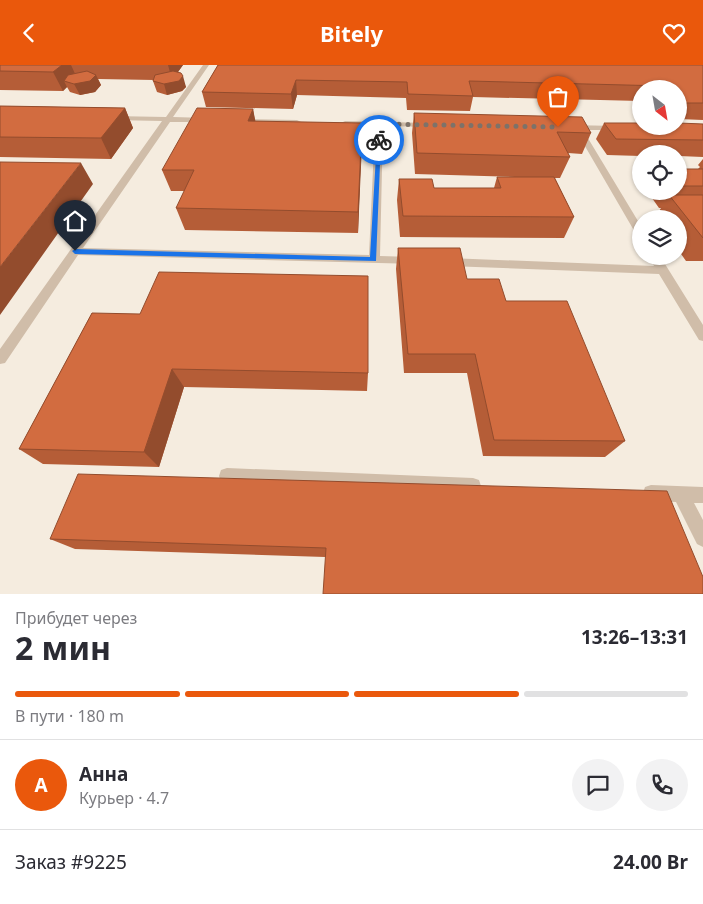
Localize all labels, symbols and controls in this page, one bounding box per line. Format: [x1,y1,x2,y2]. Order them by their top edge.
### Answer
text: Bitely [320,18,383,48]
icon: back [15,19,43,47]
icon: heart [660,19,688,47]
pin [537,76,579,127]
north arrow [632,80,688,135]
map controls [632,80,687,265]
icon: bag [544,83,572,111]
courier [354,115,404,165]
icon: bike [365,126,393,154]
button: locate [632,145,687,200]
pin [54,200,96,251]
icon: home [61,207,89,235]
button: layers [632,210,687,265]
text: Прибудет через [15,607,137,629]
text: 13:26–13:31 [581,624,688,650]
text: 2 мин [15,626,111,669]
text: В пути · 180 m [15,705,124,727]
button: chat [572,759,624,811]
button: phone [636,759,688,811]
text: Анна [79,761,128,787]
text: А [34,772,48,798]
text: Курьер · 4.7 [79,787,169,809]
text: Заказ #9225 [15,849,127,875]
text: 24.00 Br [613,849,688,875]

